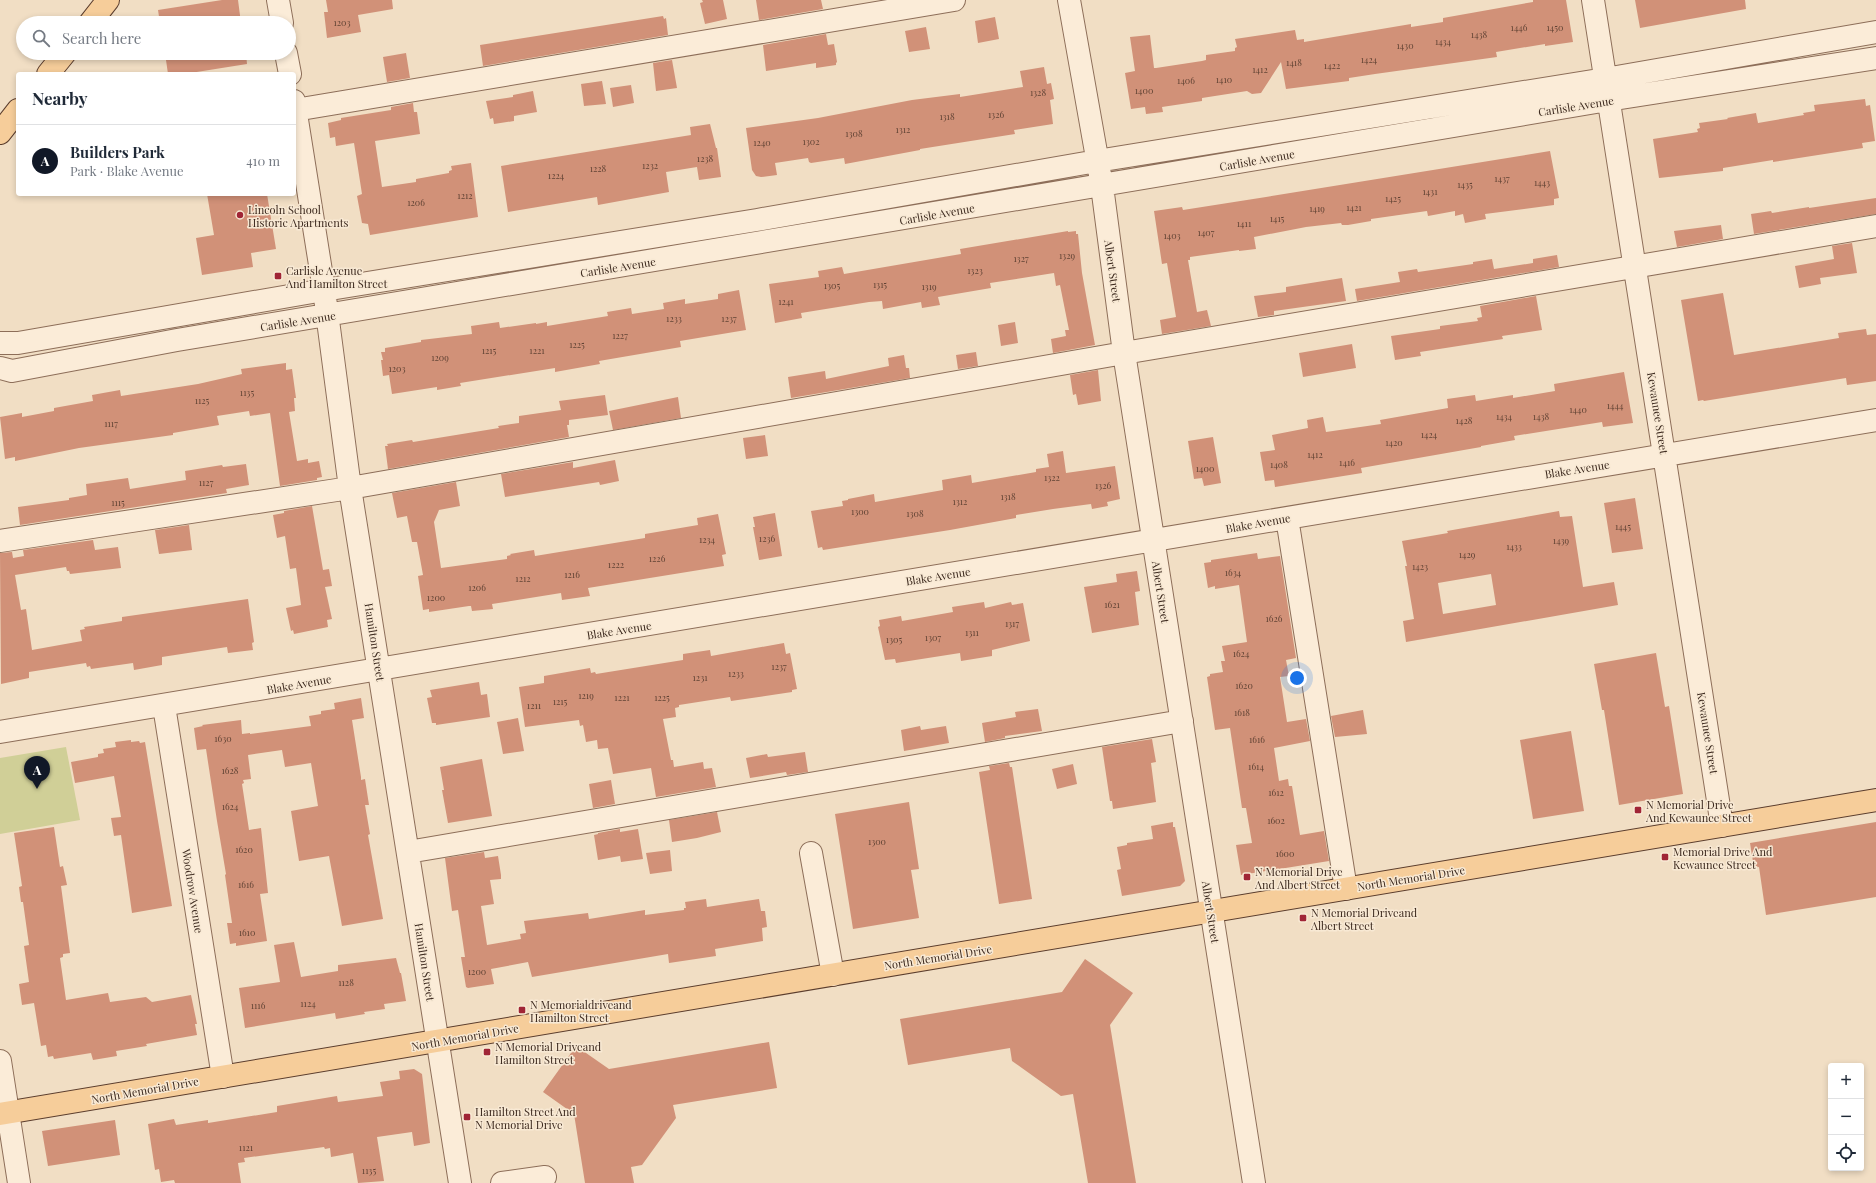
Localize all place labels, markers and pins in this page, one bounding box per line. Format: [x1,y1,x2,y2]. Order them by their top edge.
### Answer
place label: Lincoln School Historic Apartments [248,202,349,230]
marker: Lincoln School Historic Apartments [235,210,245,220]
place label: Carlisle Avenue And Hamilton Street [285,263,387,291]
marker: Carlisle Avenue And Hamilton Street [273,271,283,281]
pin: A [24,756,50,789]
place label: N Memorial Drive And Kewaunee Street [1645,797,1752,825]
marker: N Memorial Drive And Kewaunee Street [1633,805,1643,815]
place label: Memorial Drive And Kewaunee Street [1673,844,1773,872]
marker: Memorial Drive And Kewaunee Street [1660,852,1670,862]
place label: N Memorial Drive And Albert Street [1254,864,1343,892]
marker: N Memorial Drive And Albert Street [1242,872,1252,882]
place label: N Memorial Driveand Albert Street [1310,905,1418,933]
marker: N Memorial Driveand Albert Street [1298,913,1308,923]
place label: N Memorialdriveand Hamilton Street [530,997,632,1025]
marker: N Memorialdriveand Hamilton Street [517,1005,527,1015]
place label: N Memorial Driveand Hamilton Street [495,1039,602,1067]
marker: N Memorial Driveand Hamilton Street [482,1047,492,1057]
place label: Hamilton Street And N Memorial Drive [475,1104,576,1132]
marker: Hamilton Street And N Memorial Drive [462,1112,472,1122]

